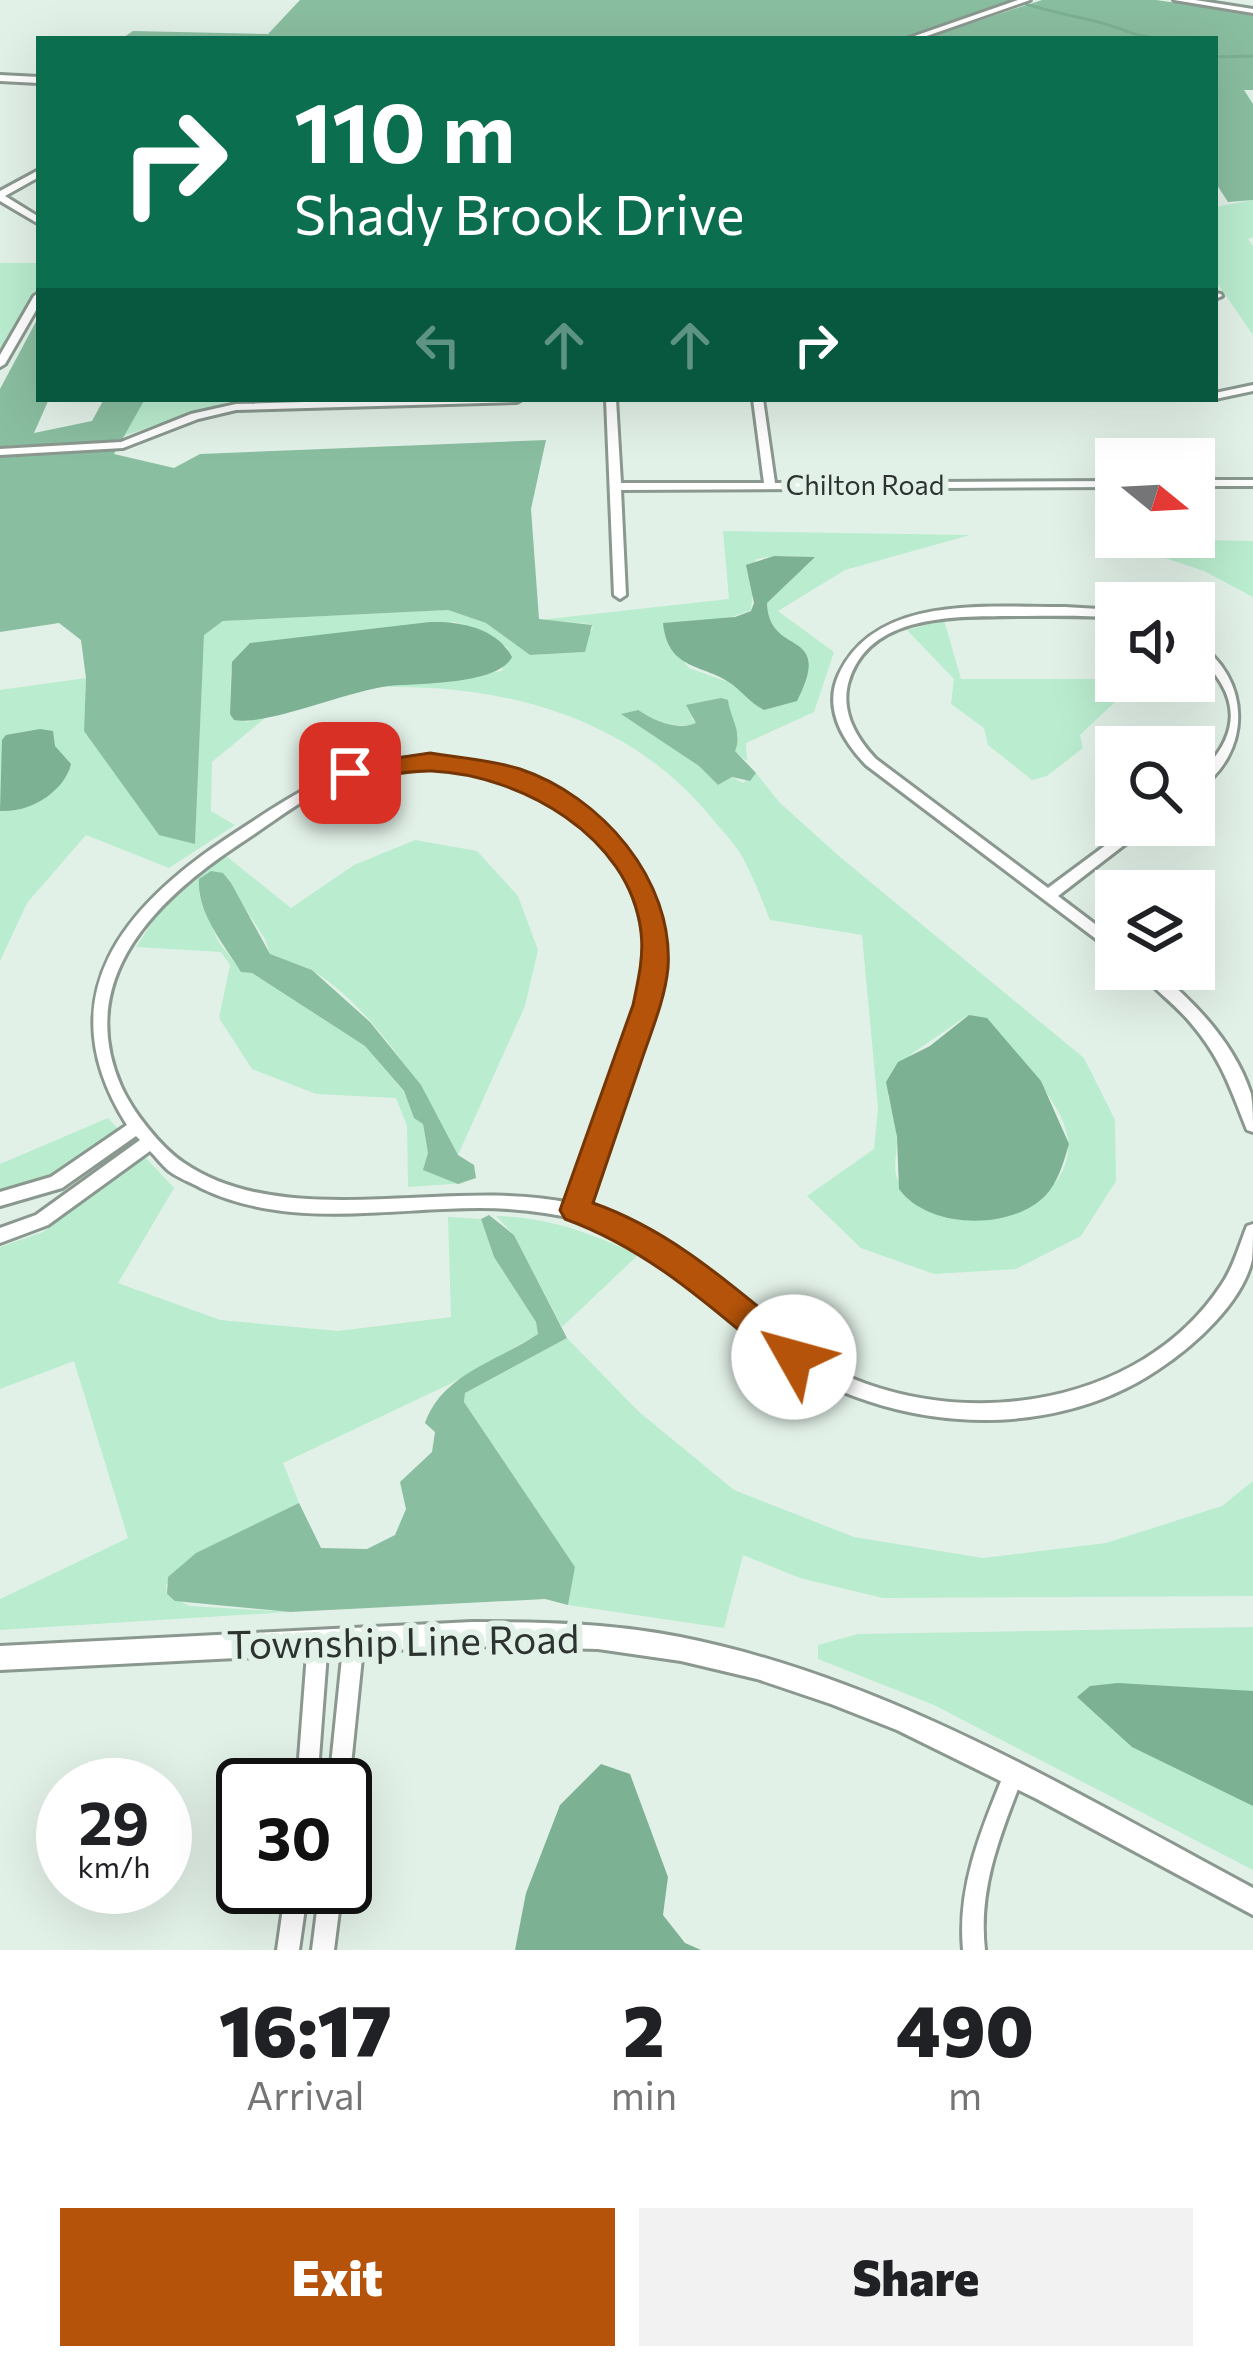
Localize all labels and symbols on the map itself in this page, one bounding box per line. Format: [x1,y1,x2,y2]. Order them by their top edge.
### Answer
north arrow [1095,438,1215,558]
street label: Chilton Road [786,468,944,501]
pin [299,722,401,824]
position arrow [731,1294,857,1420]
street label: Township Line Road [226,1613,580,1667]
speed limit sign: 30 [216,1758,372,1914]

